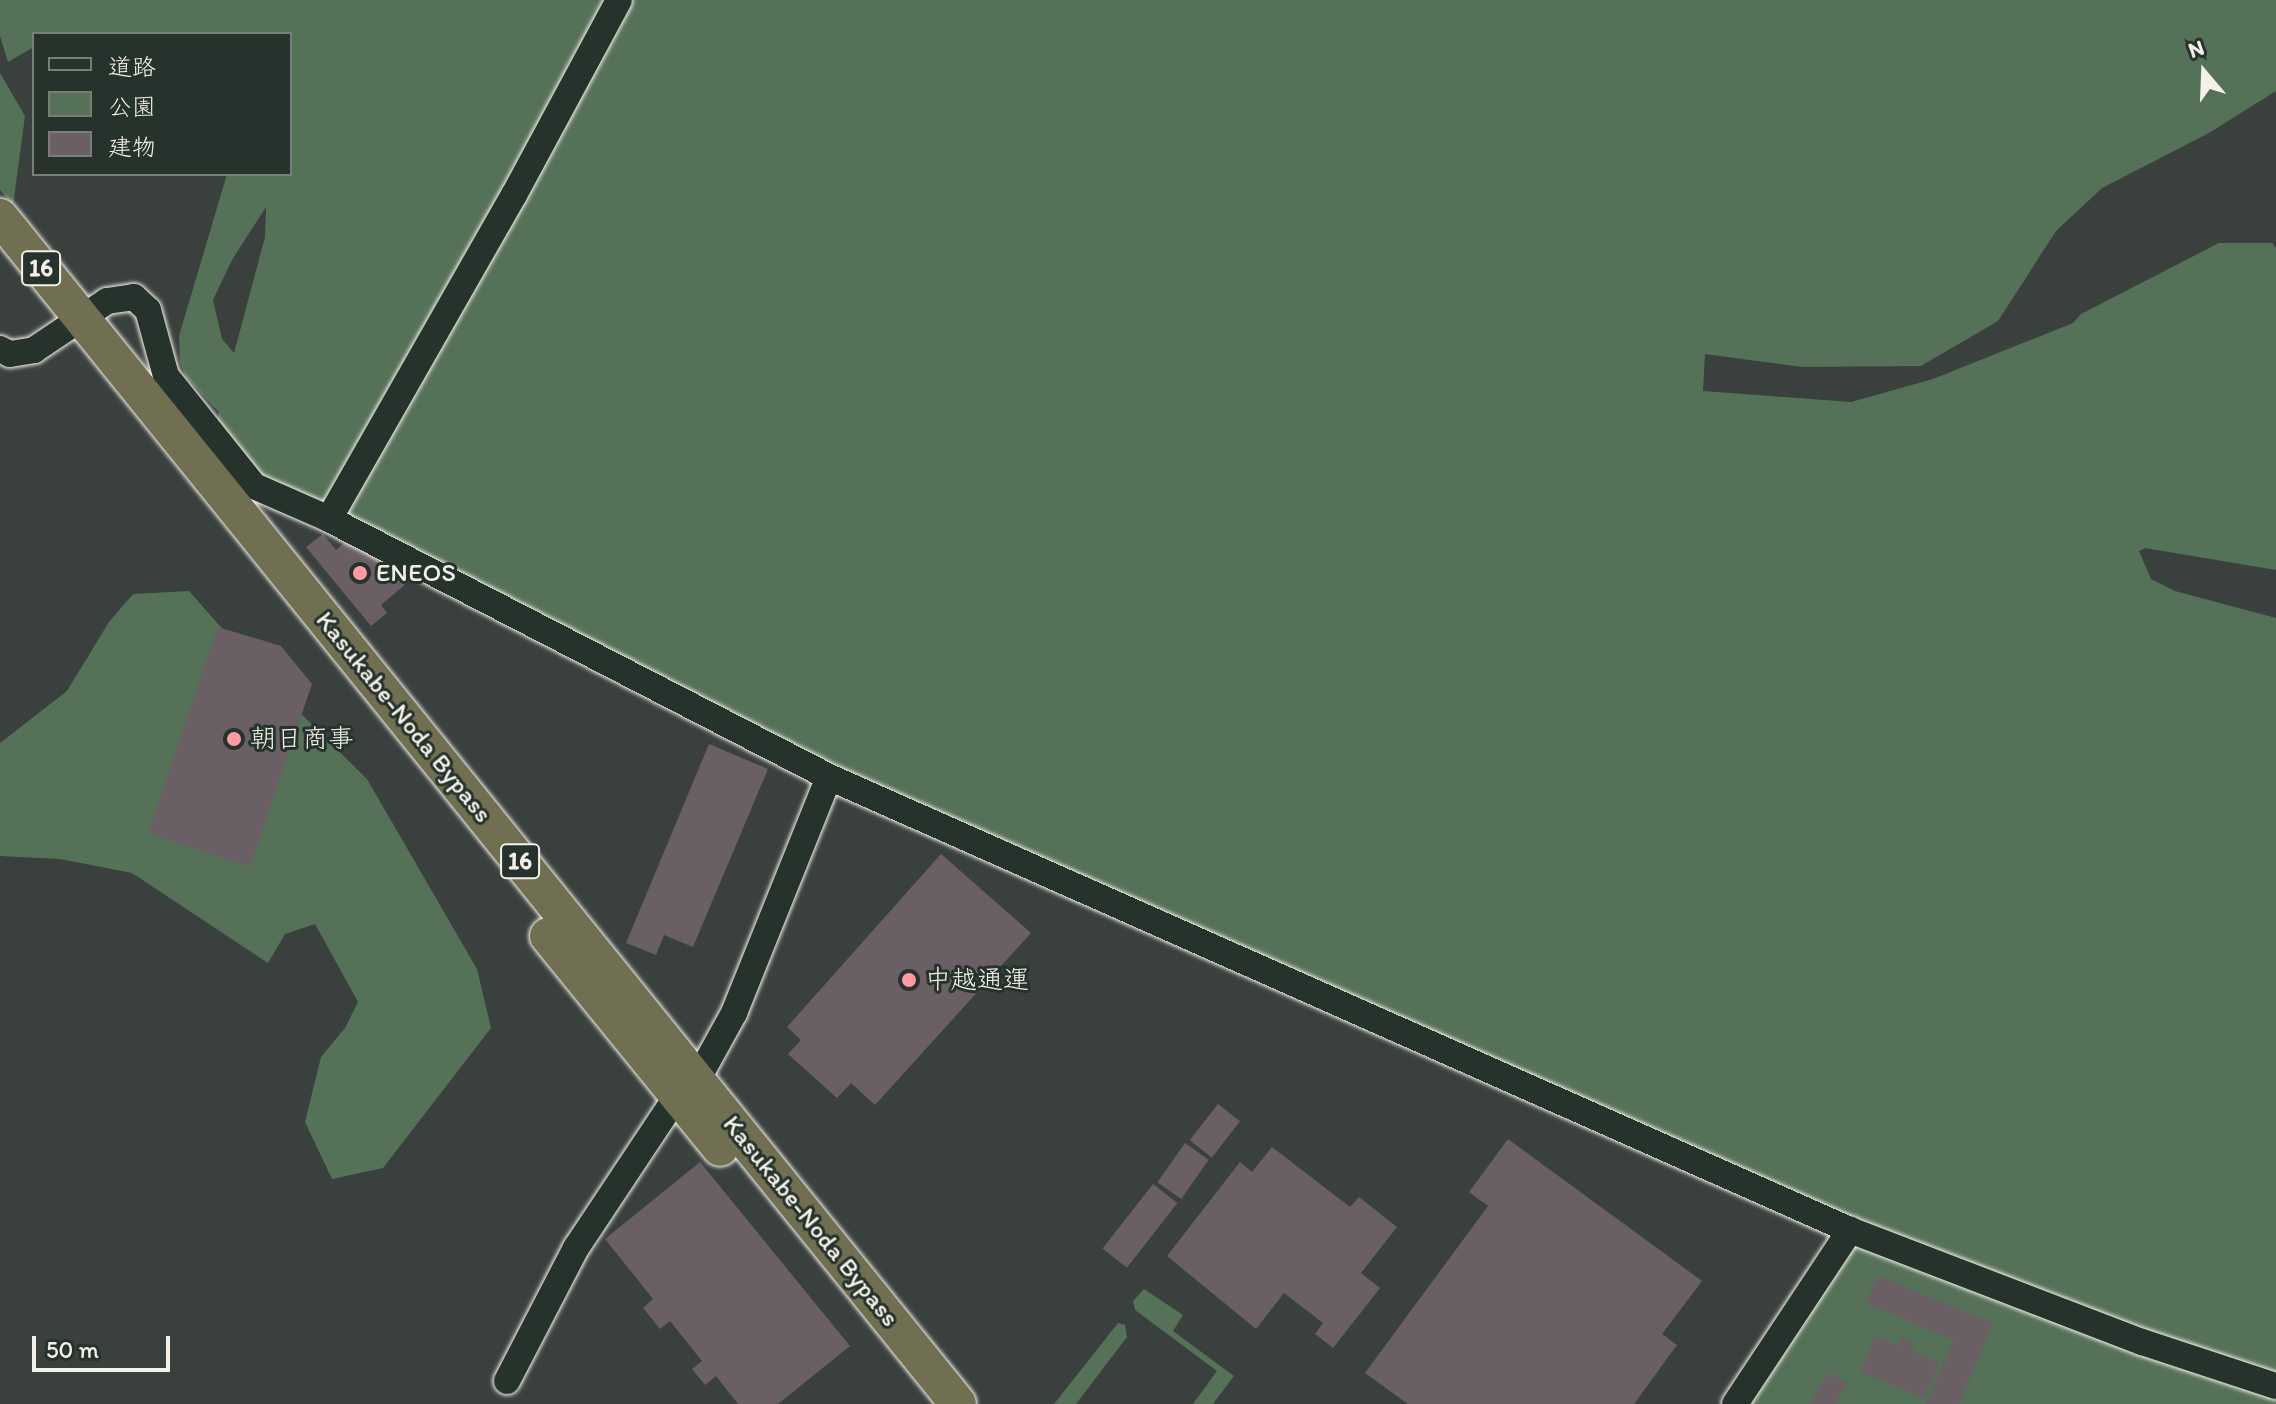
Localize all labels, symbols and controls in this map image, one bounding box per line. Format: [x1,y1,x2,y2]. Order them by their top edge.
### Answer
legend [32,32,292,176]
north arrow [2164,32,2244,112]
text: N [2185,34,2207,64]
text: 道路 [108,52,156,81]
text: 公園 [108,92,156,121]
text: 建物 [108,132,156,161]
road number: 16 [21,248,61,288]
place label: ENEOS [376,557,456,589]
marker: ENEOS [351,564,369,582]
street label: Kasukabe-Noda Bypass [309,605,499,829]
place label: 朝日商事 [250,723,354,755]
marker: 朝日商事 [225,730,243,748]
road number: 16 [500,841,540,881]
place label: 中越通運 [925,964,1029,996]
marker: 中越通運 [900,971,918,989]
street label: Kasukabe-Noda Bypass [716,1109,906,1333]
scale bar [36,1320,174,1370]
text: 50 m [46,1335,99,1364]

